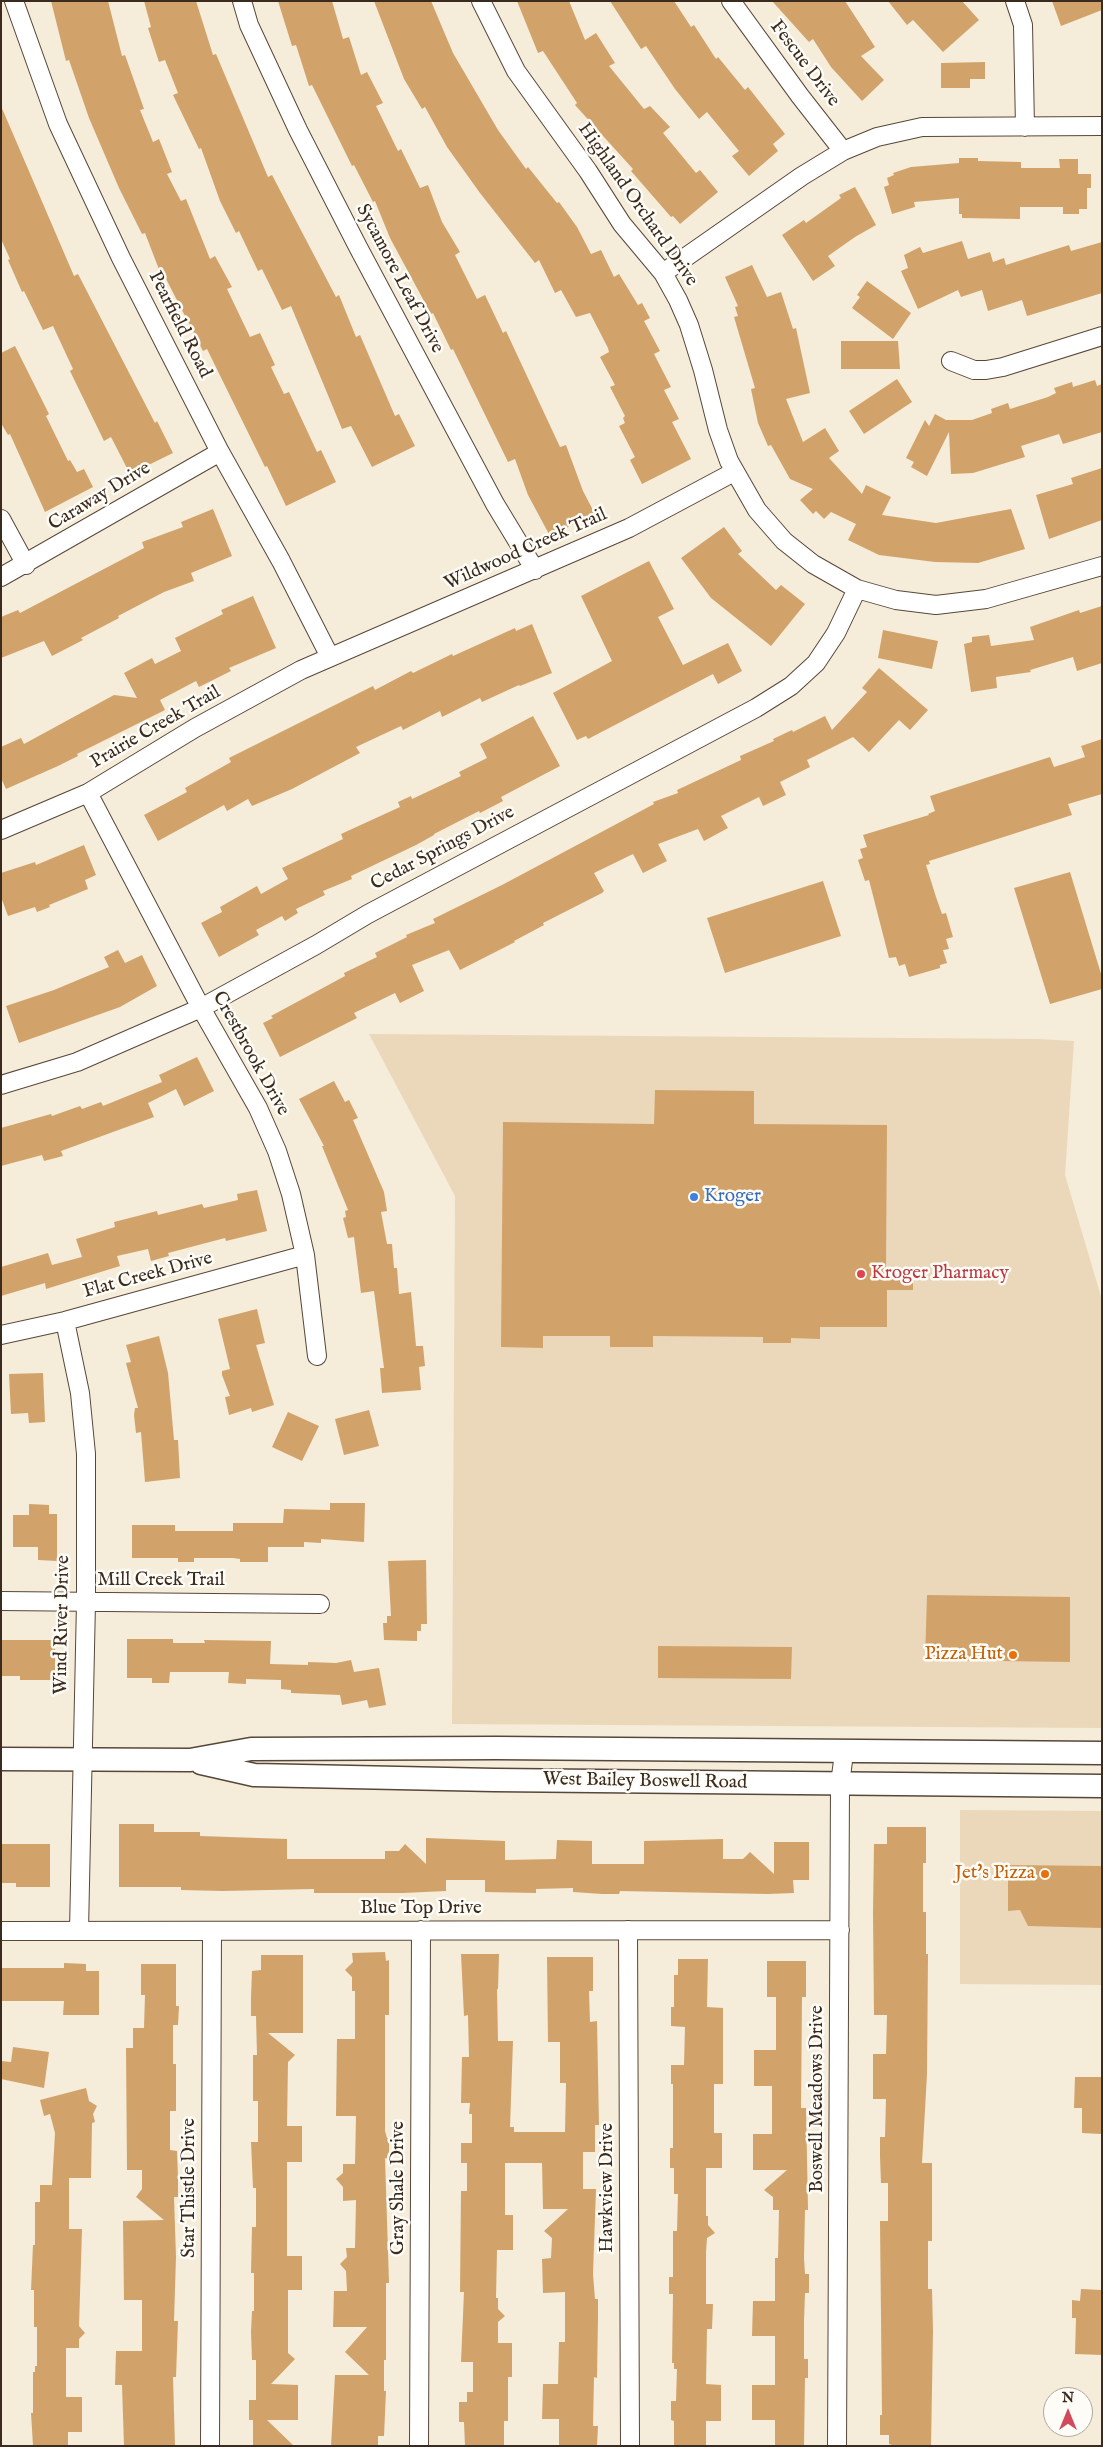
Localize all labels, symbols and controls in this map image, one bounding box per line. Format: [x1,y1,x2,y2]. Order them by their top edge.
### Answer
street label: Fescue Drive [764,16,844,112]
street label: Highland Orchard Drive [572,119,702,291]
street label: Sycamore Leaf Drive [350,201,448,357]
street label: Pearfield Road [142,268,216,382]
street label: Caraway Drive [45,458,155,536]
street label: Wildwood Creek Trail [441,504,611,596]
street label: Prairie Creek Trail [87,682,225,774]
street label: Cedar Springs Drive [367,802,519,896]
street label: Crestbrook Drive [206,988,294,1120]
place label: Kroger [704,1186,761,1208]
marker: Kroger [688,1191,700,1203]
street label: Flat Creek Drive [81,1248,215,1304]
place label: Kroger Pharmacy [871,1263,1009,1285]
marker: Kroger Pharmacy [855,1268,867,1280]
street label: Wind River Drive [50,1555,76,1695]
street label: Mill Creek Trail [97,1570,225,1592]
place label: Pizza Hut [925,1644,1003,1666]
marker: Pizza Hut [1007,1649,1019,1661]
street label: West Bailey Boswell Road [543,1769,747,1795]
place label: Jet's Pizza [955,1863,1035,1885]
marker: Jet's Pizza [1039,1868,1051,1880]
street label: Blue Top Drive [360,1898,482,1920]
street label: Boswell Meadows Drive [807,2005,829,2193]
street label: Star Thistle Drive [179,2118,201,2258]
street label: Gray Shale Drive [388,2121,410,2255]
street label: Hawkview Drive [597,2123,619,2253]
north arrow [1043,2387,1093,2437]
text: N [1062,2389,1074,2407]

